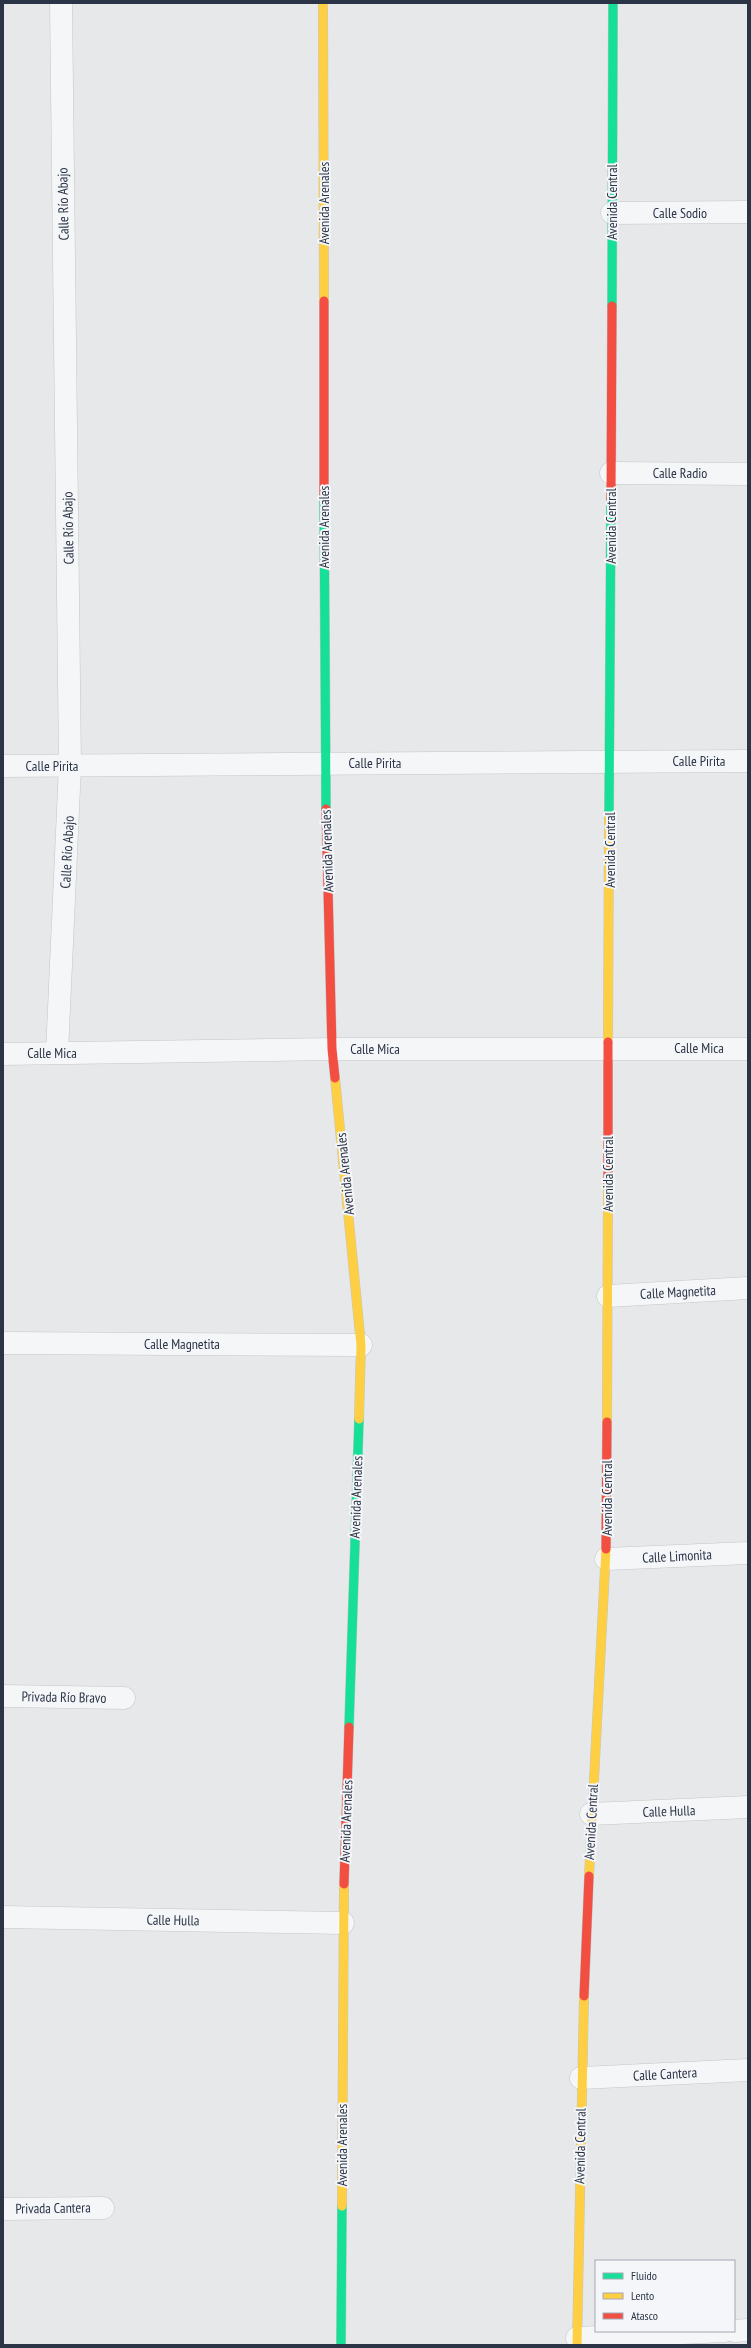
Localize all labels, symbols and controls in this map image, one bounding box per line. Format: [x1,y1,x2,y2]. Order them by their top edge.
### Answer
street label: Avenida Arenales [315,161,333,244]
street label: Avenida Central [603,163,621,240]
street label: Calle Río Abajo [53,167,73,241]
street label: Calle Sodio [653,204,707,222]
street label: Calle Radio [653,464,707,482]
street label: Avenida Arenales [315,485,333,568]
street label: Avenida Central [602,487,620,564]
street label: Calle Río Abajo [58,491,78,565]
street label: Calle Pirita [673,752,725,770]
street label: Calle Pirita [349,754,401,772]
street label: Calle Pirita [26,757,78,775]
street label: Avenida Arenales [317,809,337,893]
street label: Avenida Central [601,811,619,888]
street label: Calle Río Abajo [56,815,78,889]
street label: Calle Mica [674,1039,724,1057]
street label: Calle Mica [350,1040,400,1058]
street label: Calle Mica [27,1044,77,1062]
street label: Avenida Arenales [332,1132,358,1216]
street label: Avenida Central [599,1135,617,1212]
street label: Calle Magnetita [640,1281,716,1303]
street label: Calle Magnetita [144,1335,220,1353]
street label: Avenida Arenales [346,1455,366,1539]
street label: Avenida Central [598,1459,616,1536]
street label: Calle Limonita [642,1545,712,1567]
street label: Privada Río Bravo [21,1687,107,1707]
street label: Avenida Arenales [336,1779,356,1863]
street label: Avenida Central [580,1783,602,1860]
street label: Calle Hulla [642,1801,696,1821]
street label: Calle Hulla [146,1911,200,1929]
street label: Calle Cantera [633,2063,697,2085]
street label: Avenida Arenales [333,2103,351,2186]
street label: Avenida Central [570,2107,590,2184]
street label: Privada Cantera [15,2198,91,2218]
legend [595,2260,735,2332]
text: Fluido [631,2268,657,2283]
text: Lento [631,2288,654,2303]
text: Atasco [631,2308,658,2323]

